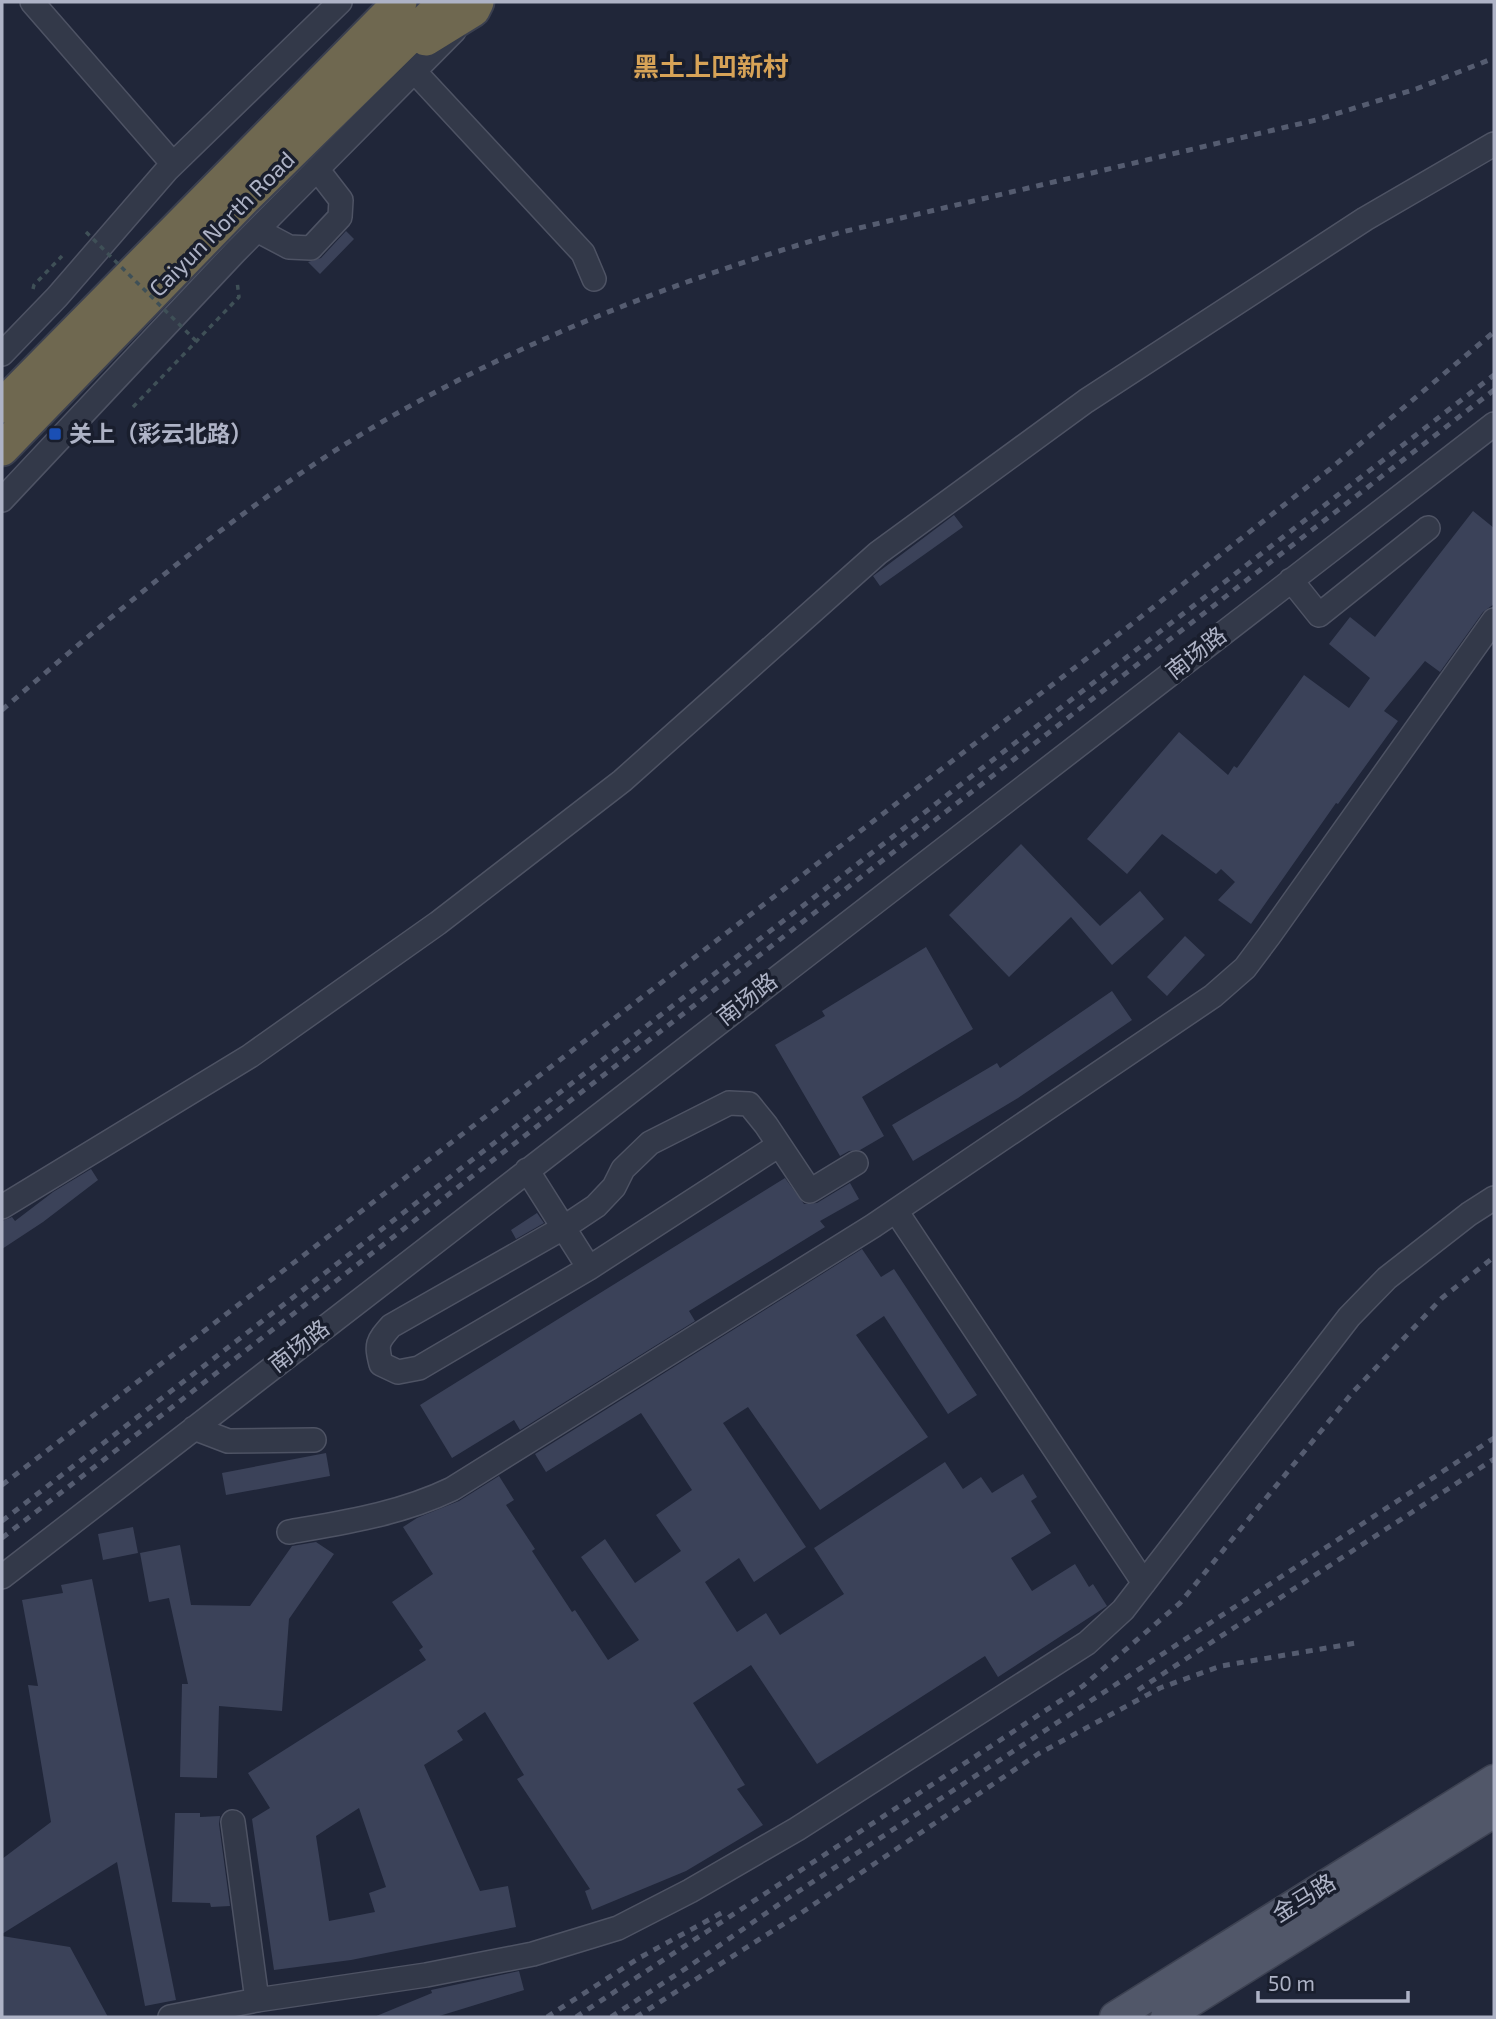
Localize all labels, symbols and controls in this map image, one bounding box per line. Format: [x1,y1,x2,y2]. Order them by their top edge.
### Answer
district label: 黑土上凹新村 [633,50,789,81]
street label: Caiyun North Road [143,145,300,302]
place label: 关上（彩云北路） [69,419,253,447]
marker: 关上（彩云北路） [47,426,63,442]
street label: 南场路 [1160,620,1231,684]
street label: 南场路 [711,966,782,1030]
street label: 南场路 [263,1313,334,1377]
street label: 金马路 [1267,1867,1340,1927]
scale bar [1258,1960,1408,2004]
text: 50 m [1268,1970,1315,1995]

